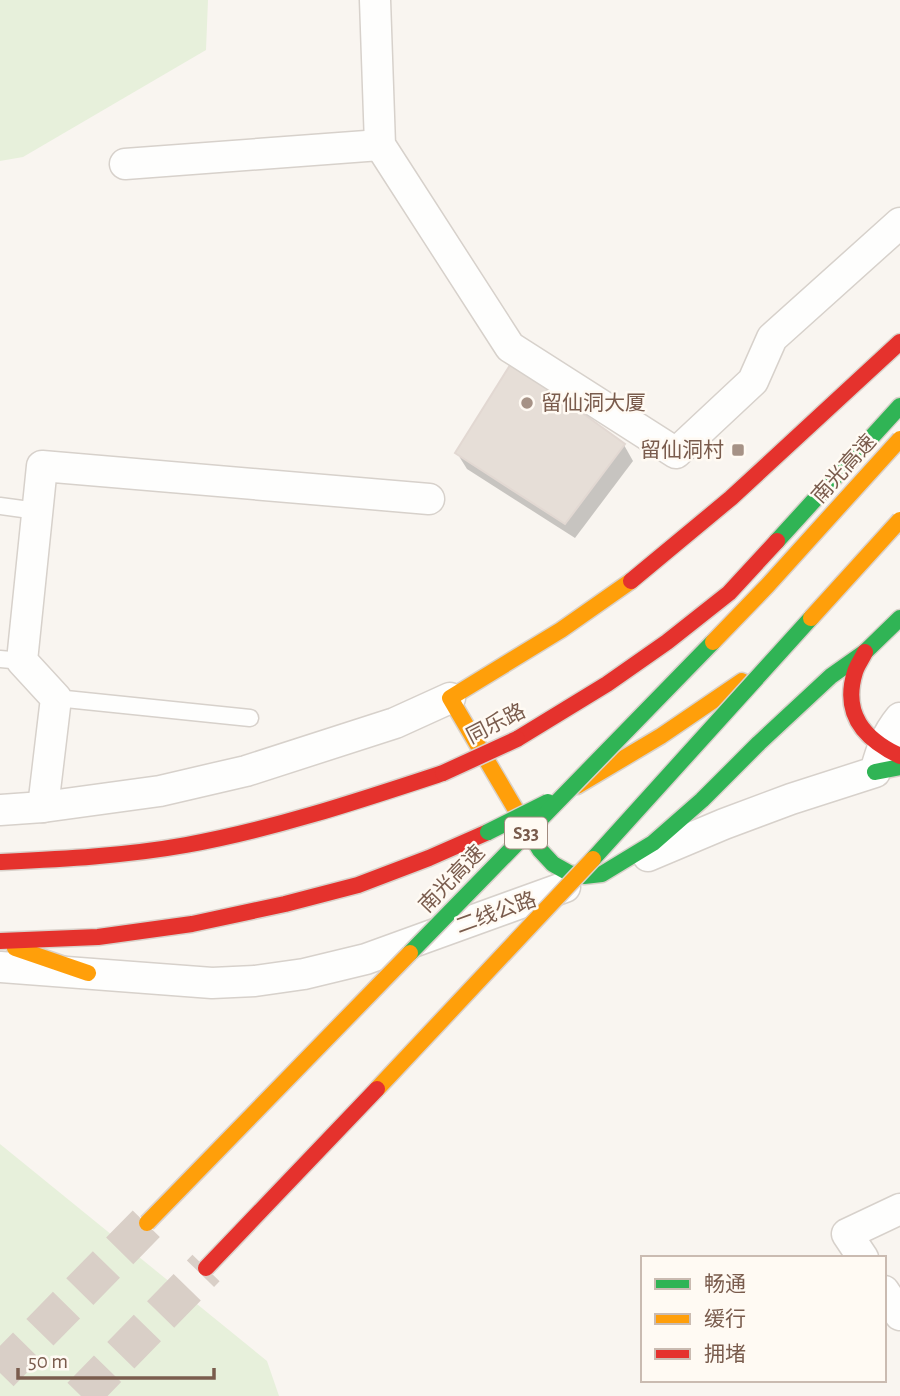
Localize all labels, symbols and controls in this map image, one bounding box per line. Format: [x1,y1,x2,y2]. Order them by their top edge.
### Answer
place label: 留仙洞大厦 [541,392,646,414]
marker: 留仙洞大厦 [519,395,535,411]
street label: 南光高速 [807,430,880,507]
place label: 留仙洞村 [640,439,724,461]
marker: 留仙洞村 [730,442,746,458]
street label: 同乐路 [463,699,529,748]
road number: S33 [505,818,547,848]
street label: 南光高速 [415,841,489,917]
street label: 二线公路 [453,888,539,937]
legend [641,1256,886,1382]
text: 畅通 [704,1273,746,1295]
text: 缓行 [704,1308,746,1330]
scale bar [18,1336,214,1380]
text: 拥堵 [704,1343,746,1365]
text: 50 m [28,1351,68,1372]

